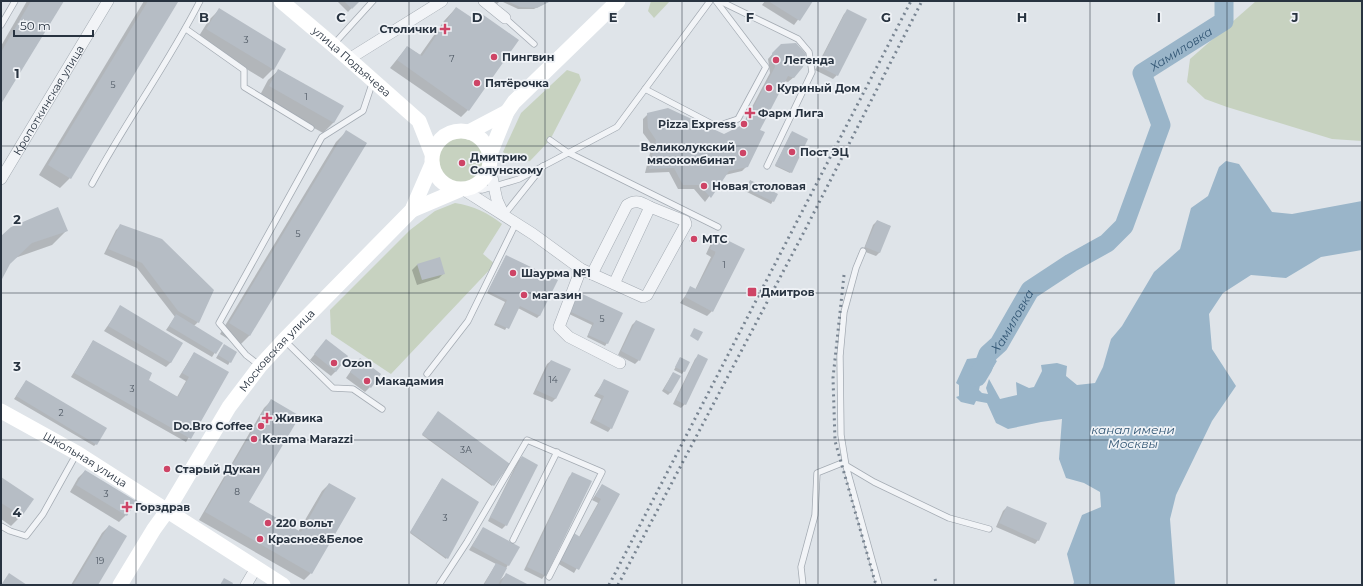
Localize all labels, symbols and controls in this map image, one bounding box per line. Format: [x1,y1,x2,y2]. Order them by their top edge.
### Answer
text: B [199,9,209,25]
text: C [336,9,346,25]
text: D [472,9,483,25]
text: E [609,9,618,25]
text: F [746,9,754,25]
text: G [881,9,891,25]
text: H [1017,9,1027,25]
text: I [1157,9,1161,25]
text: J [1290,9,1299,25]
scale bar [14,12,93,38]
text: 50 m [20,18,51,33]
place label: Столички [379,22,437,36]
street label: улица Подъячева [309,23,394,100]
water label: Хамиловка [1146,23,1215,74]
marker: Столички [440,24,450,34]
house number: 3 [243,34,249,45]
street label: Кропоткинская улица [10,43,87,158]
place label: Пингвин [502,50,554,64]
marker: Пингвин [489,52,499,62]
house number: 7 [449,53,455,64]
place label: Легенда [784,53,834,67]
marker: Легенда [771,55,781,65]
text: 1 [14,65,20,81]
place label: Пятёрочка [485,76,549,90]
marker: Пятёрочка [472,78,482,88]
house number: 5 [110,79,116,90]
place label: Куриный Дом [777,81,860,95]
marker: Куриный Дом [764,83,774,93]
house number: 1 [304,91,308,102]
place label: Фарм Лига [758,106,824,120]
marker: Фарм Лига [745,108,755,118]
place label: Pizza Express [658,117,736,131]
marker: Pizza Express [739,119,749,129]
place label: Великолукский мясокомбинат [640,140,735,167]
place label: Пост ЭЦ [800,145,849,159]
marker: Пост ЭЦ [787,147,797,157]
marker: Великолукский мясокомбинат [738,148,748,158]
place label: Дмитрию Солунскому [470,150,543,177]
marker: Дмитрию Солунскому [457,158,467,168]
place label: Новая столовая [712,179,806,193]
marker: Новая столовая [699,181,709,191]
text: 2 [13,211,21,227]
house number: 5 [295,228,301,239]
place label: МТС [702,232,727,246]
marker: МТС [689,234,699,244]
house number: 1 [722,259,726,270]
place label: Шаурма №1 [521,266,591,280]
marker: Шаурма №1 [508,268,518,278]
place label: Дмитров [761,285,815,299]
marker: Дмитров [746,286,758,298]
water label: Хамиловка [987,286,1036,356]
place label: магазин [532,288,582,302]
marker: магазин [519,290,529,300]
street label: Московская улица [236,306,318,395]
house number: 5 [599,313,605,324]
place label: Ozon [342,356,372,370]
text: 3 [12,358,21,374]
marker: Ozon [329,358,339,368]
place label: Макадамия [375,374,444,388]
house number: 14 [548,374,558,385]
marker: Макадамия [362,376,372,386]
house number: 3 [129,383,135,394]
house number: 2 [58,407,64,418]
place label: Живика [275,411,323,425]
marker: Живика [262,413,272,423]
place label: Do.Bro Coffee [173,419,253,433]
marker: Do.Bro Coffee [256,421,266,431]
water label: канал имени Москвы [1091,422,1175,451]
street label: Школьная улица [40,429,130,490]
place label: Kerama Marazzi [262,432,353,446]
marker: Kerama Marazzi [249,434,259,444]
house number: 3А [460,444,472,455]
place label: Старый Дукан [175,462,260,476]
marker: Старый Дукан [162,464,172,474]
house number: 8 [234,486,240,497]
house number: 3 [103,488,109,499]
place label: Горздрав [135,500,190,514]
marker: Горздрав [122,502,132,512]
text: 4 [13,504,22,520]
house number: 3 [442,512,448,523]
place label: 220 вольт [276,516,333,530]
marker: 220 вольт [263,518,273,528]
place label: Красное&Белое [268,532,363,546]
marker: Красное&Белое [255,534,265,544]
house number: 19 [96,555,105,566]

